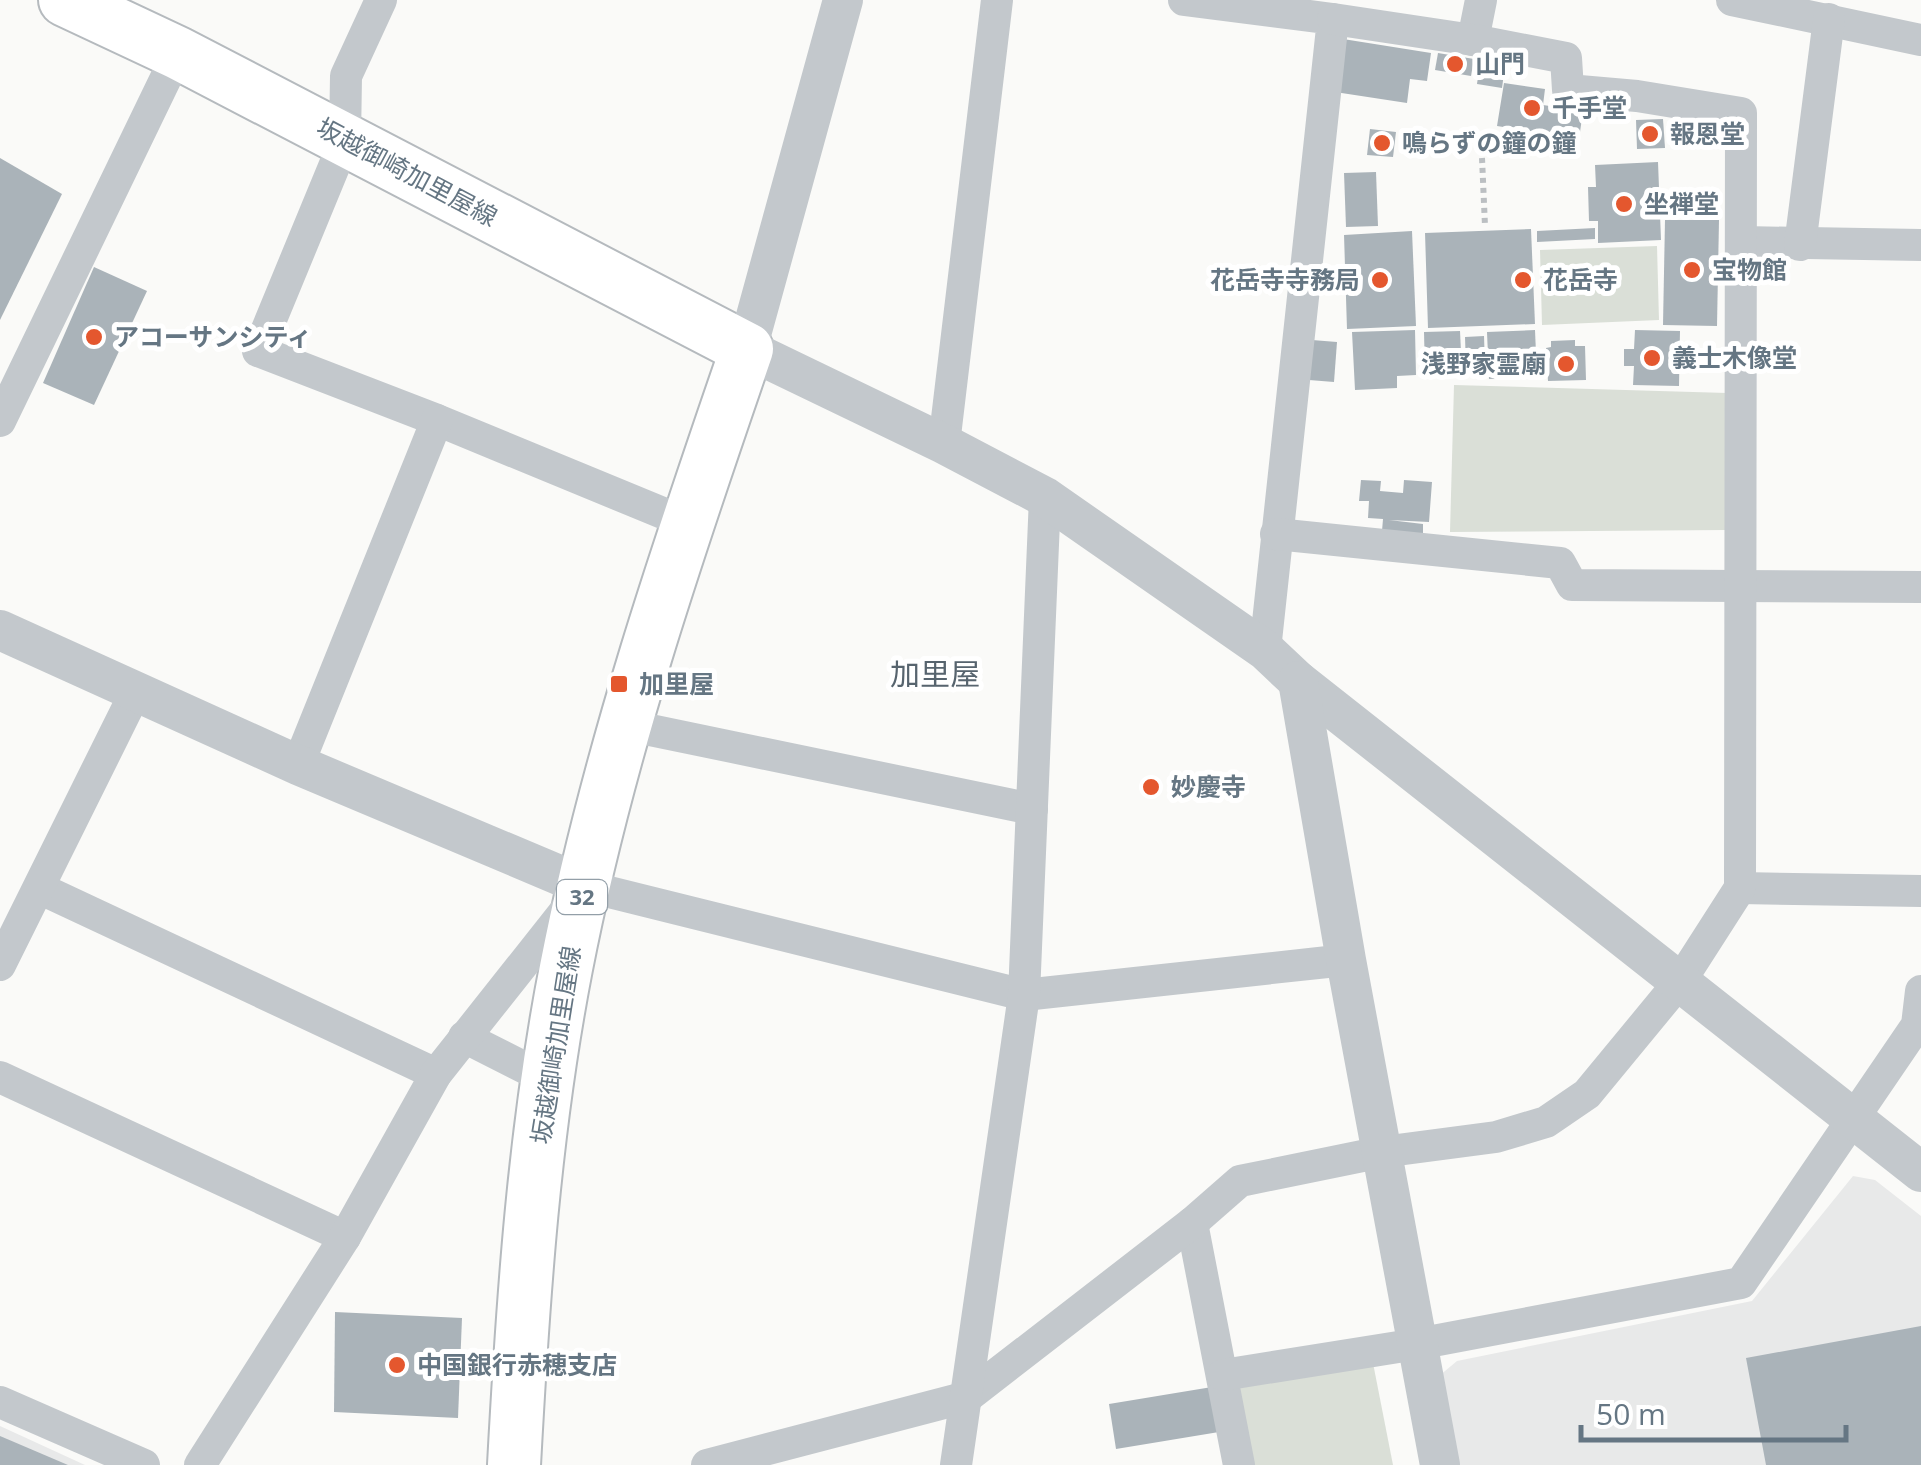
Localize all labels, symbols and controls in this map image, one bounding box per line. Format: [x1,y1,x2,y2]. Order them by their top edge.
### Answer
place label: 山門 [1475,46,1525,80]
marker: 山門 [1444,53,1466,75]
place label: 千手堂 [1552,90,1627,124]
marker: 千手堂 [1521,97,1543,119]
street label: 坂越御崎加里屋線 [311,109,504,233]
place label: 報恩堂 [1670,116,1745,150]
marker: 報恩堂 [1639,123,1661,145]
place label: 鳴らずの鐘の鐘 [1402,125,1577,159]
marker: 鳴らずの鐘の鐘 [1371,132,1393,154]
place label: 坐禅堂 [1644,186,1719,220]
marker: 坐禅堂 [1613,193,1635,215]
place label: 宝物館 [1712,252,1787,286]
marker: 宝物館 [1681,259,1703,281]
place label: 花岳寺寺務局 [1210,262,1360,296]
place label: 花岳寺 [1543,262,1618,296]
marker: 花岳寺寺務局 [1369,269,1391,291]
marker: 花岳寺 [1512,269,1534,291]
place label: アコーサンシティ [114,319,312,353]
marker: アコーサンシティ [83,326,105,348]
place label: 義士木像堂 [1672,340,1797,374]
place label: 浅野家霊廟 [1421,346,1546,380]
marker: 義士木像堂 [1641,347,1663,369]
marker: 浅野家霊廟 [1555,353,1577,375]
district label: 加里屋 [890,653,980,694]
place label: 加里屋 [639,666,714,700]
marker: 加里屋 [608,673,630,695]
place label: 妙慶寺 [1171,769,1246,803]
marker: 妙慶寺 [1140,776,1162,798]
road number: 32 [557,880,607,914]
street label: 坂越御崎加里屋線 [523,943,587,1146]
place label: 中国銀行赤穂支店 [417,1347,617,1381]
marker: 中国銀行赤穂支店 [386,1354,408,1376]
scale bar [1581,1380,1846,1442]
text: 50 m [1596,1393,1666,1434]

